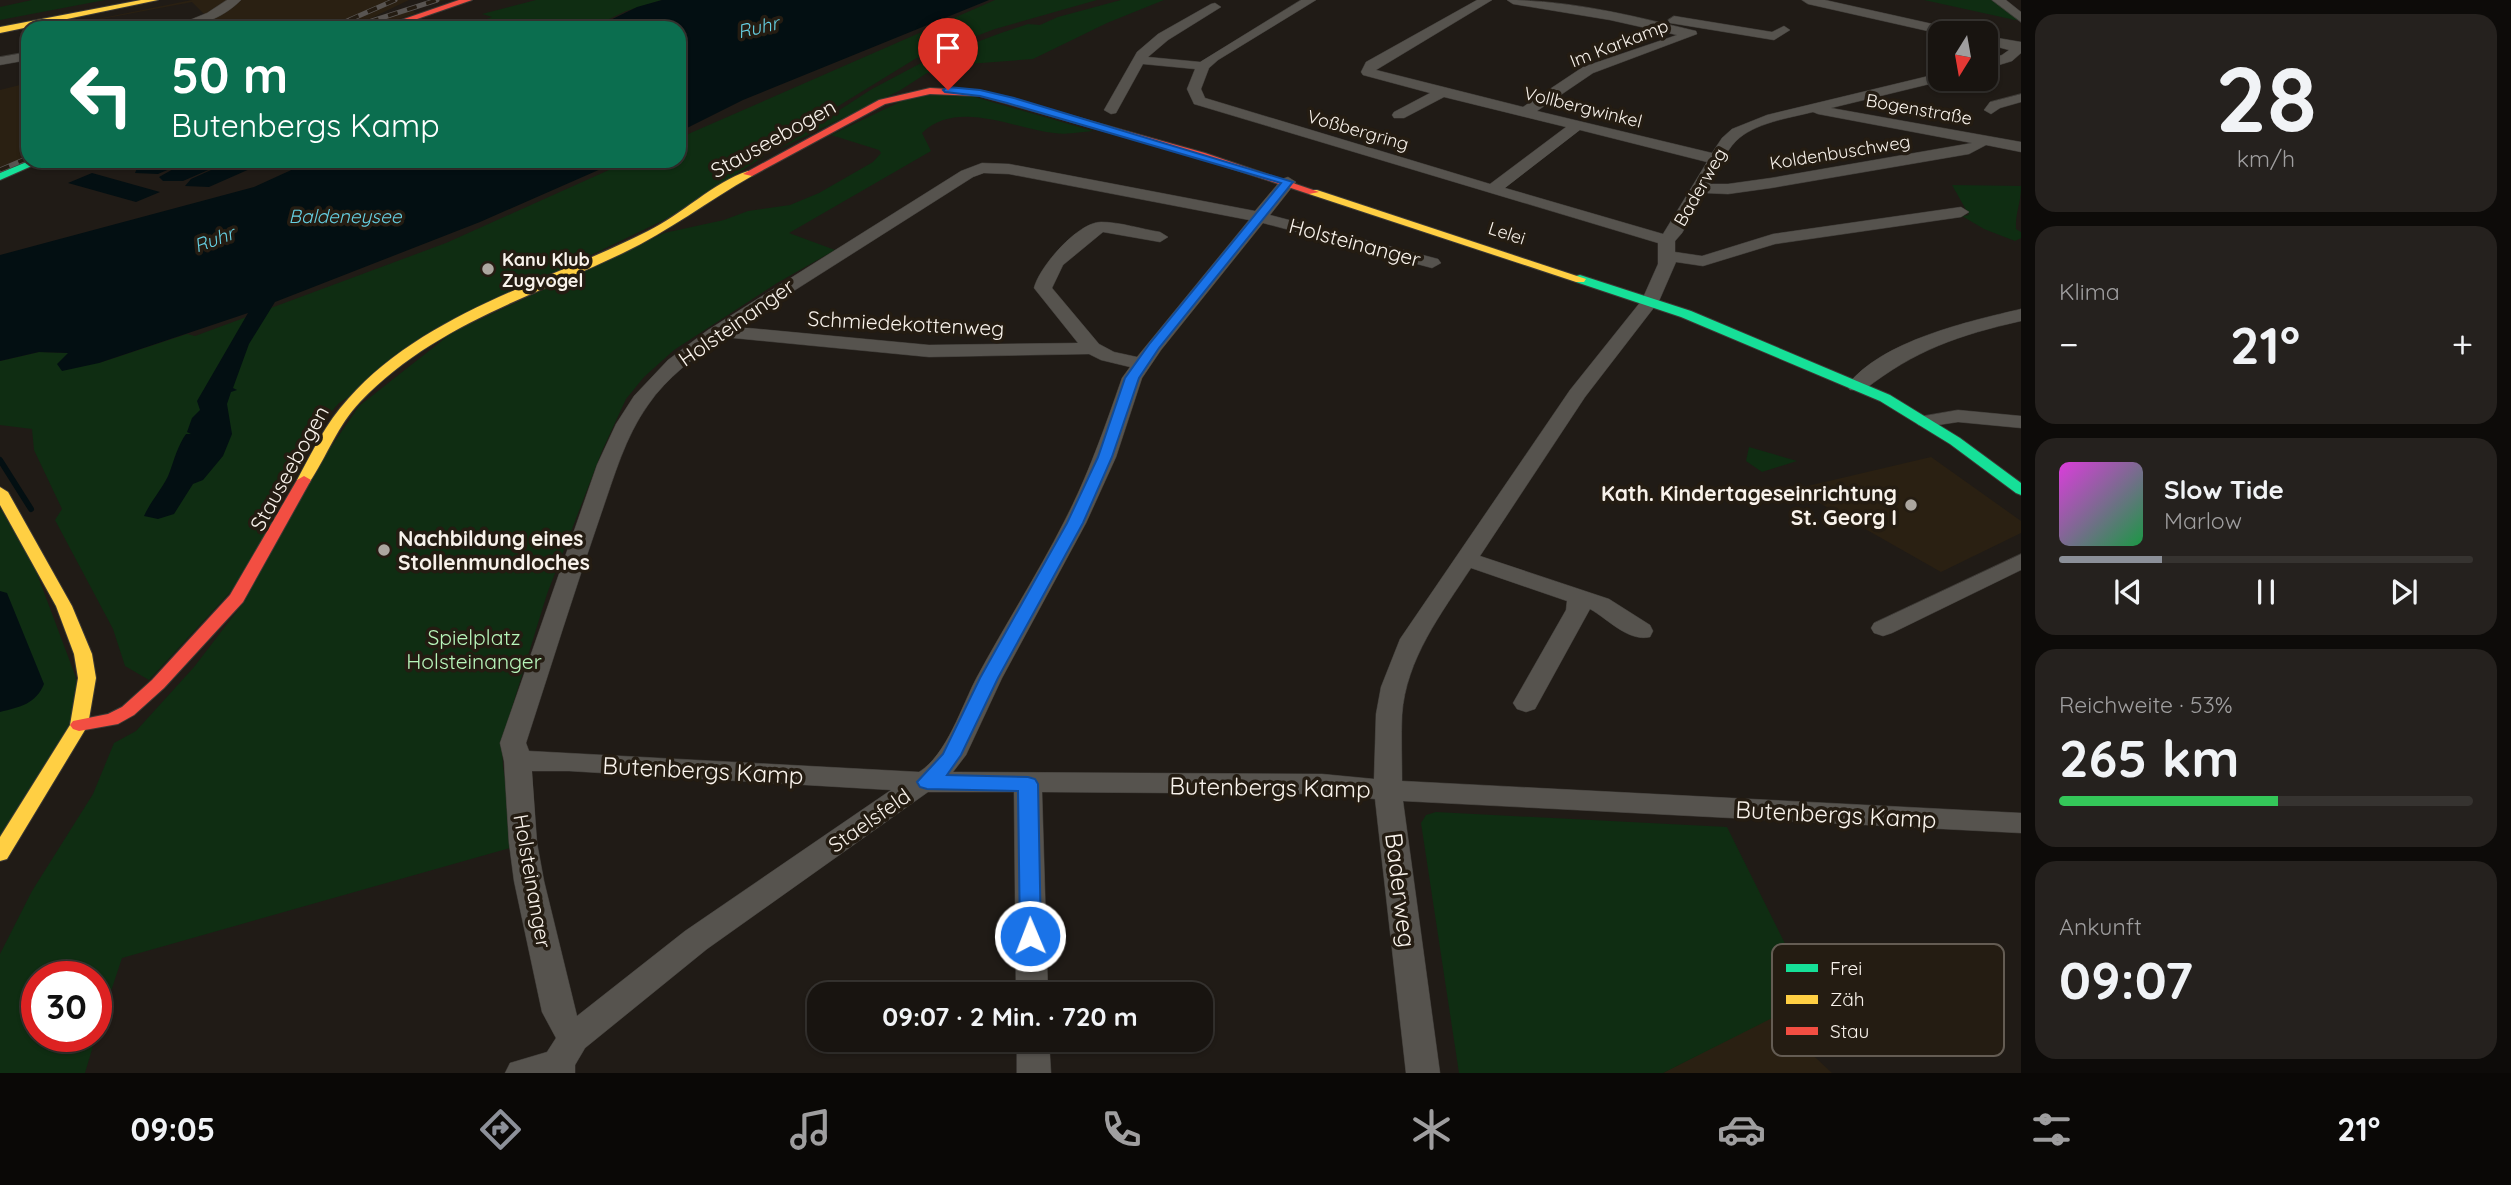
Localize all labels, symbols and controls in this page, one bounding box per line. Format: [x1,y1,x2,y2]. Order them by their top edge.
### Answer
water label: Ruhr [735,10,784,43]
street label: Im Karkamp [1567,14,1672,72]
pin [918,18,978,90]
north arrow [1928,21,1998,91]
map controls [1928,21,1998,91]
icon: arrive [929,29,967,67]
text: 28 [2215,41,2317,155]
text: 50 m [171,44,288,105]
icon: left [56,49,147,140]
street label: Vollbergwinkel [1522,81,1644,133]
street label: Bogenstraße [1864,88,1974,130]
street label: Stauseebogen [706,93,840,183]
text: Butenbergs Kamp [171,105,440,145]
street label: Voßbergring [1304,105,1412,155]
street label: Koldenbuschweg [1768,130,1912,174]
street label: Baderweg [1668,144,1732,230]
text: km/h [2237,144,2295,173]
water label: Baldeneysee [289,204,403,228]
street label: Holsteinanger [1286,212,1424,272]
street label: Lelei [1486,216,1528,250]
water label: Ruhr [190,220,240,257]
place label: Kanu Klub Zugvogel [502,248,590,292]
marker: Kanu Klub Zugvogel [480,261,496,277]
street label: Holsteinanger [673,272,799,372]
text: Klima [2059,277,2120,306]
street label: Schmiedekottenweg [807,305,1005,341]
text: 21° [2230,312,2300,377]
text: − [2059,320,2079,368]
text: + [2452,320,2473,368]
street label: Stauseebogen [244,401,334,535]
text: Slow Tide [2164,473,2284,506]
place label: Kath. Kindertageseinrichtung St. Georg I [1601,480,1897,530]
marker: Kath. Kindertageseinrichtung St. Georg I [1903,497,1919,513]
text: Marlow [2164,506,2242,535]
place label: Nachbildung eines Stollenmundloches [398,525,590,575]
marker: Nachbildung eines Stollenmundloches [376,542,392,558]
icon: previous [2109,573,2147,611]
icon: pause [2247,573,2285,611]
icon: next [2385,573,2423,611]
park label: Spielplatz Holsteinanger [406,624,542,674]
text: Reichweite · 53% [2059,690,2233,719]
text: 265 km [2059,725,2239,790]
street label: Butenbergs Kamp [602,750,804,790]
street label: Butenbergs Kamp [1169,770,1371,804]
street label: Staelsfeld [823,782,915,858]
street label: Butenbergs Kamp [1735,794,1937,834]
street label: Holsteinanger [508,812,558,950]
street label: Baderweg [1379,831,1423,949]
position arrow [993,899,1067,973]
text: Ankunft [2059,912,2142,941]
legend [1772,944,2004,1056]
text: 09:07 [2059,947,2193,1012]
text: Frei [1830,956,1862,980]
speed limit sign: 30 [21,961,112,1052]
text: Zäh [1830,987,1865,1011]
text: 09:07 · 2 Min. · 720 m [882,1000,1138,1033]
text: Stau [1830,1019,1869,1043]
icon: directions [476,1105,525,1154]
icon: music [786,1105,835,1154]
icon: phone [1097,1105,1146,1154]
icon: climate [1407,1105,1456,1154]
icon: car [1717,1105,1766,1154]
icon: filters [2027,1105,2076,1154]
text: 09:05 [131,1109,215,1149]
text: 21° [2337,1109,2380,1149]

